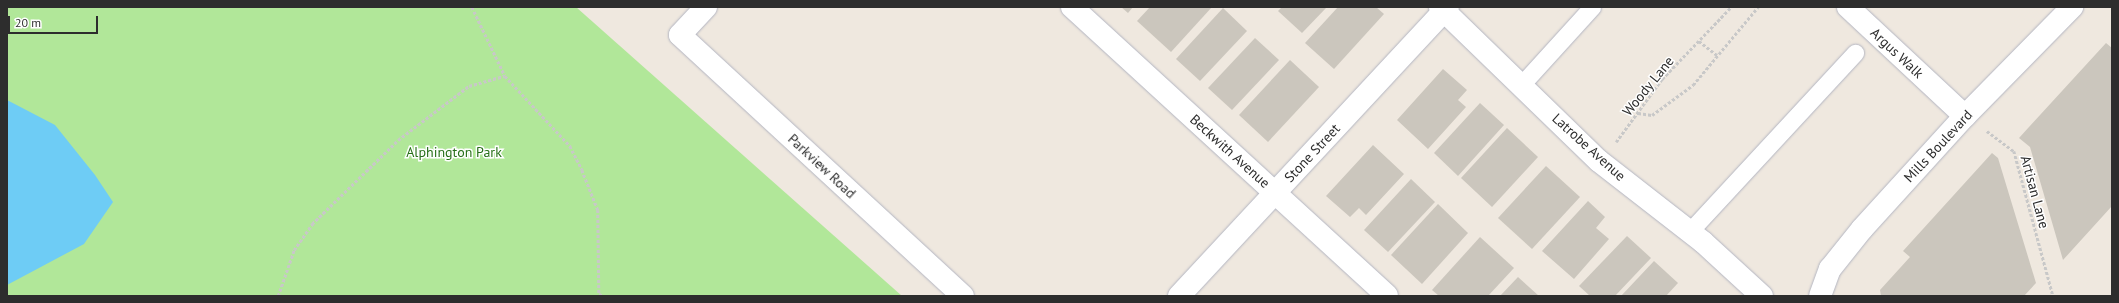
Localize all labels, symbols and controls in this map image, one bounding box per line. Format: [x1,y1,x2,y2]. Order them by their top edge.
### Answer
scale bar [10,8,100,34]
text: 20 m [15,15,41,30]
street label: Argus Walk [1867,24,1927,82]
street label: Woody Lane [1619,53,1677,119]
street label: Mills Boulevard [1900,106,1976,186]
street label: Latrobe Avenue [1549,110,1629,184]
street label: Beckwith Avenue [1186,111,1274,191]
street label: Stone Street [1281,120,1343,186]
street label: Parkview Road [785,130,859,202]
park label: Alphington Park [406,144,502,160]
street label: Artisan Lane [2017,154,2053,230]

